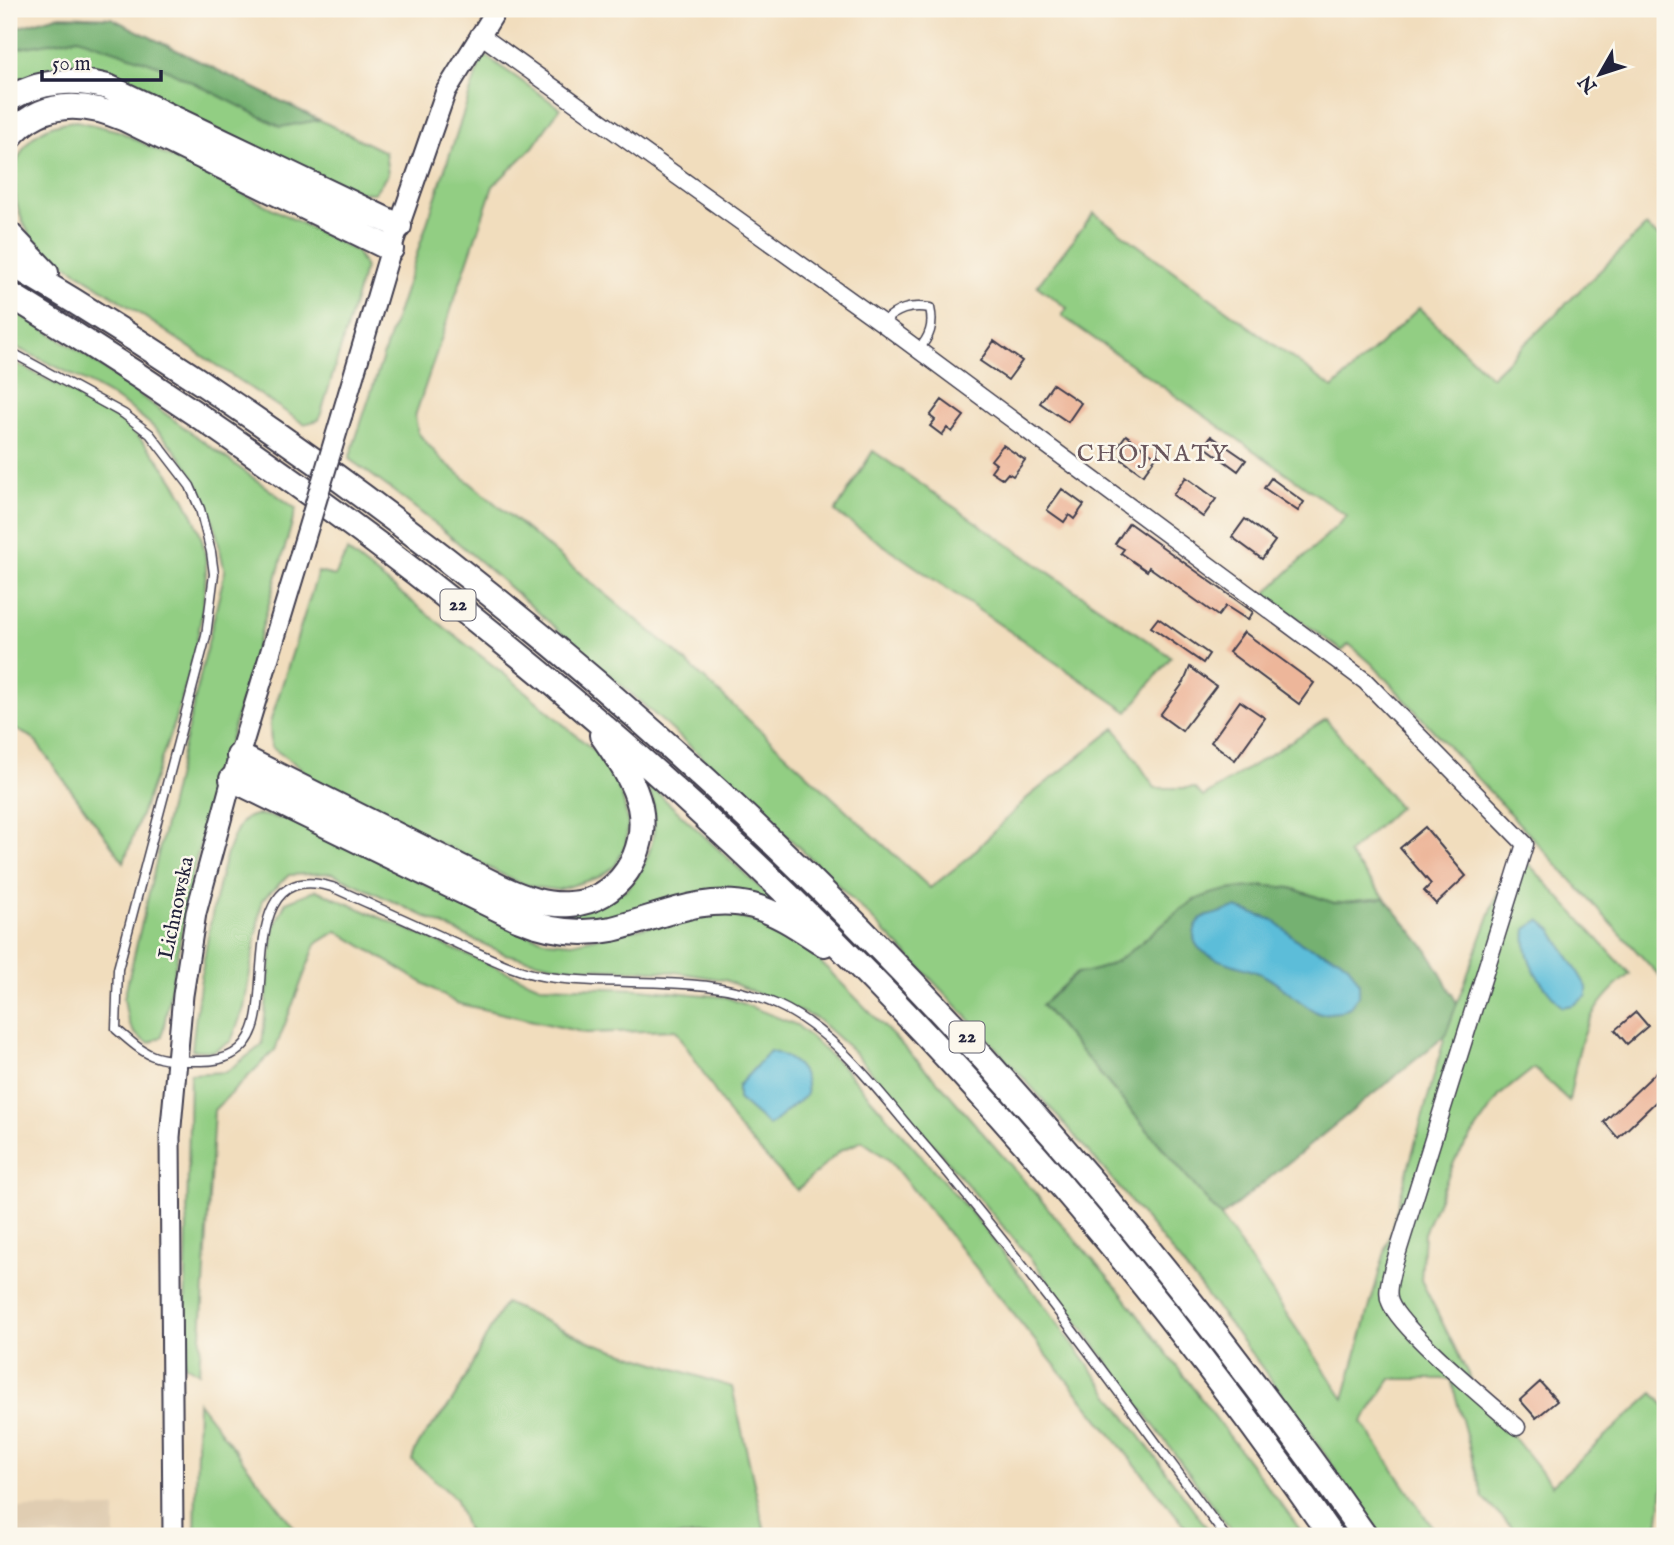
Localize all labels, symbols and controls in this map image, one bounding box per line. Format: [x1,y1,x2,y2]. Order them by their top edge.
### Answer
scale bar [42,38,161,82]
north arrow [1566,38,1636,108]
text: 50 m [52,51,91,78]
text: N [1573,69,1603,98]
district label: CHOJNATY [1077,439,1229,470]
road number: 22 [440,590,476,620]
street label: Lichnowska [153,853,201,962]
road number: 22 [950,1021,984,1052]

